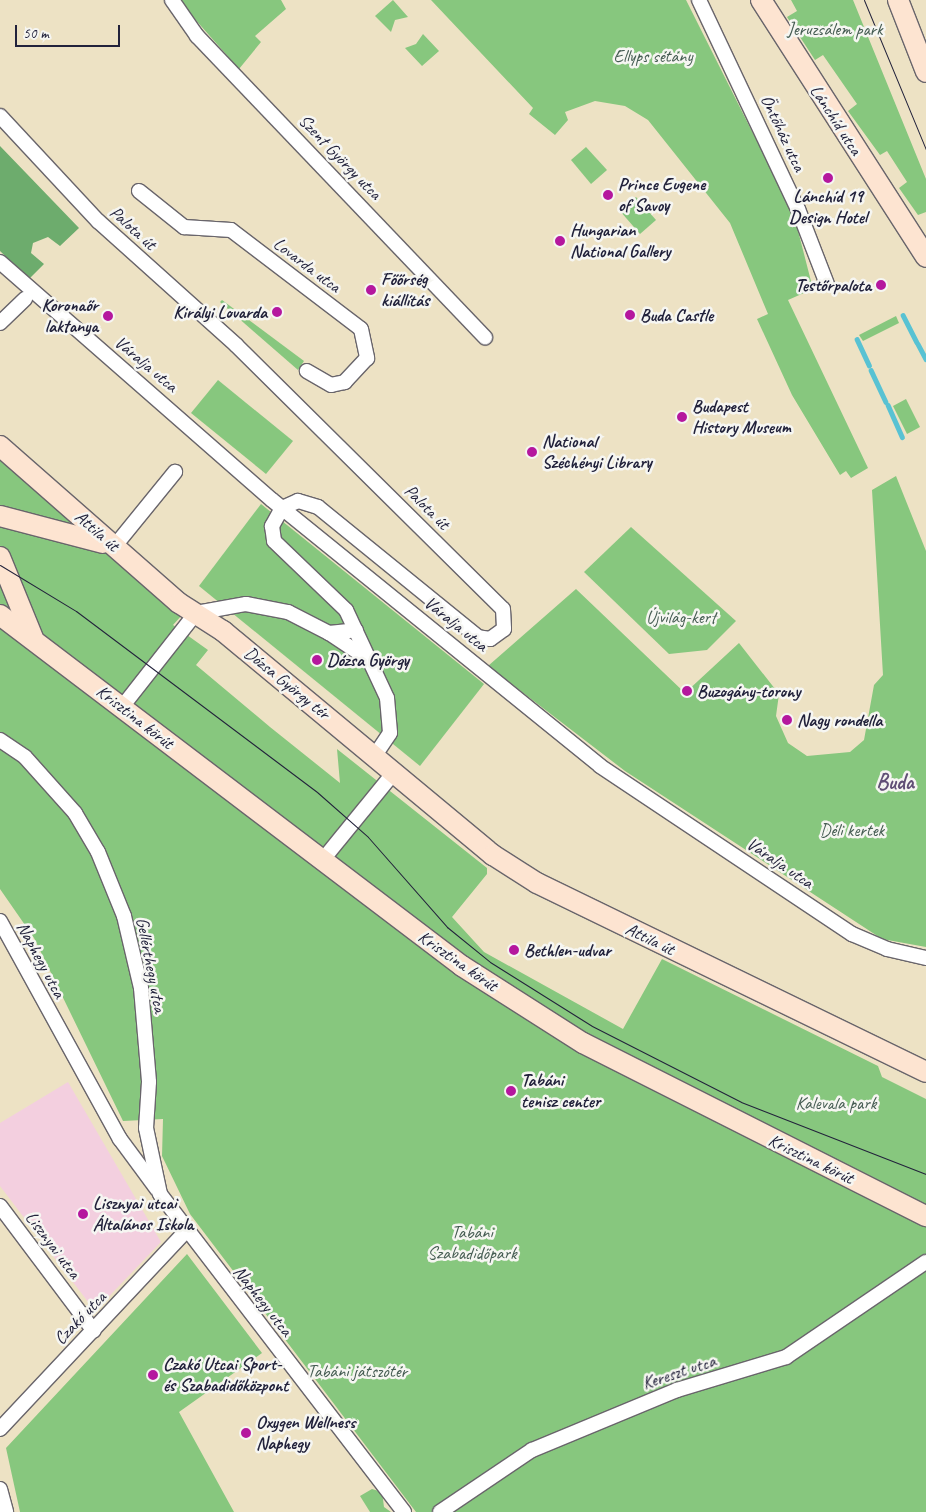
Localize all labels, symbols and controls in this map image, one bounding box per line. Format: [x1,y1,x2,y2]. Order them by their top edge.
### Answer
scale bar [18,15,122,47]
park label: Jeruzsálem park [787,18,883,40]
text: 50 m [23,24,49,43]
park label: Ellyps sétány [613,45,693,67]
street label: Lánchíd utca [805,81,867,159]
street label: Öntőház utca [756,91,810,175]
street label: Szent György utca [294,110,386,204]
marker: Lánchíd 19 Design Hotel [822,172,834,184]
place label: Prince Eugene of Savoy [618,174,705,216]
place label: Lánchíd 19 Design Hotel [789,186,867,228]
marker: Prince Eugene of Savoy [602,189,614,201]
street label: Palota út [105,202,161,254]
place label: Hungarian National Gallery [570,220,671,262]
street label: Lovarda utca [269,233,345,297]
marker: Hungarian National Gallery [554,235,566,247]
place label: Főőrség kiállítás [381,269,429,312]
place label: Testőrpalota [795,274,871,296]
marker: Testőrpalota [875,279,887,291]
marker: Főőrség kiállítás [365,284,377,296]
place label: Koronaőr laktanya [42,295,98,338]
place label: Királyi Lovarda [174,301,267,323]
place label: Buda Castle [640,304,713,326]
marker: Királyi Lovarda [271,306,283,318]
marker: Buda Castle [624,309,636,321]
marker: Koronaőr laktanya [102,310,114,322]
street label: Váralja utca [110,331,182,397]
place label: Budapest History Museum [692,396,791,438]
marker: Budapest History Museum [676,411,688,423]
place label: National Széchényi Library [542,431,652,474]
marker: National Széchényi Library [526,446,538,458]
street label: Palota út [400,480,454,534]
street label: Attila út [70,506,124,556]
street label: Váralja utca [420,592,492,656]
park label: Újvilág-kert [646,606,716,628]
street label: Dózsa György tér [240,642,334,724]
place label: Dózsa György [327,649,409,671]
marker: Dózsa György [311,654,323,666]
street label: Krisztina körút [92,680,178,754]
place label: Buzogány-torony [697,680,800,702]
marker: Buzogány-torony [681,685,693,697]
place label: Nagy rondella [797,709,882,731]
marker: Nagy rondella [781,714,793,726]
district label: Buda [876,770,914,796]
park label: Déli kertek [820,819,884,841]
street label: Váralja utca [743,833,817,893]
street label: Gellérthegy utca [131,916,171,1014]
street label: Attila út [622,918,678,960]
street label: Naphegy utca [12,919,70,1001]
street label: Krisztina körút [414,926,502,996]
place label: Bethlen-udvar [524,939,611,961]
marker: Bethlen-udvar [508,944,520,956]
place label: Tabáni tenisz center [521,1070,600,1112]
marker: Tabáni tenisz center [505,1085,517,1097]
park label: Kalevala park [795,1092,877,1114]
street label: Krisztina körút [765,1129,857,1189]
place label: Lisznyai utcai Általános Iskola [93,1193,193,1236]
street label: Lisznyai utca [21,1207,85,1283]
marker: Lisznyai utcai Általános Iskola [77,1208,89,1220]
park label: Tabáni Szabadidőpark [427,1222,517,1264]
street label: Naphegy utca [229,1262,297,1340]
street label: Czakó utca [49,1287,111,1349]
street label: Kereszt utca [640,1350,718,1394]
place label: Czakó Utcai Sport- és Szabadidőközpont [163,1354,288,1396]
park label: Tabáni játszótér [307,1360,407,1382]
marker: Czakó Utcai Sport- és Szabadidőközpont [147,1369,159,1381]
place label: Oxygen Wellness Naphegy [256,1412,356,1455]
marker: Oxygen Wellness Naphegy [240,1427,252,1439]

